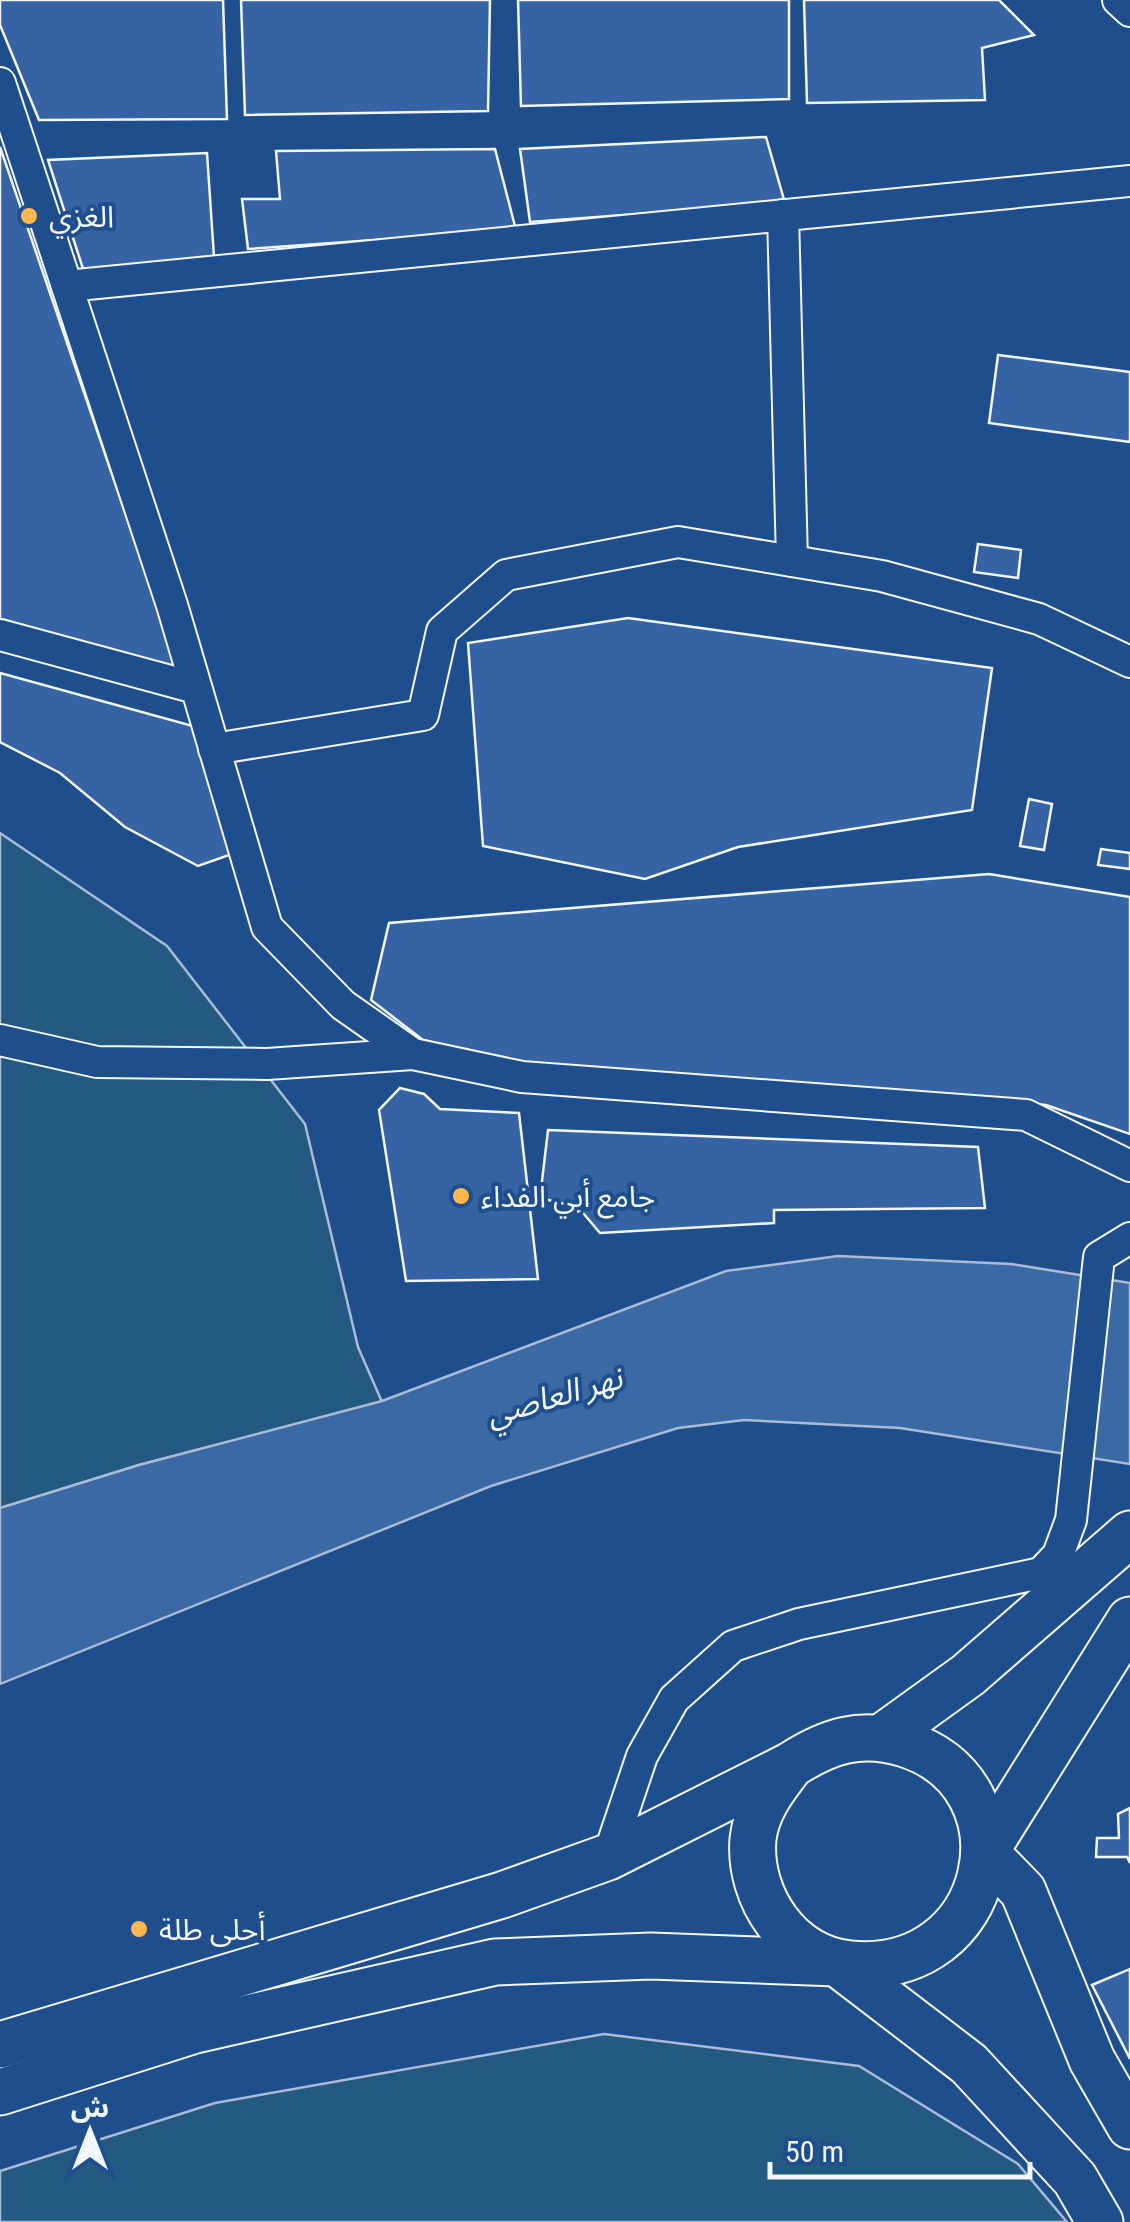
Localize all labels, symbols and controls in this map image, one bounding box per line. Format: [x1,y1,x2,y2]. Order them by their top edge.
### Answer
place label: الغزي [49,199,114,239]
marker: الغزي [18,205,40,227]
place label: جامع أبي الفداء [481,1178,655,1219]
marker: جامع أبي الفداء [450,1185,472,1207]
water label: نهر العاصي [482,1358,631,1440]
place label: أحلى طلة [159,1911,266,1947]
marker: أحلى طلة [128,1918,150,1940]
north arrow [40,2082,140,2182]
text: ش [71,2091,109,2124]
scale bar [770,2117,1030,2179]
text: 50 m [785,2134,844,2169]

